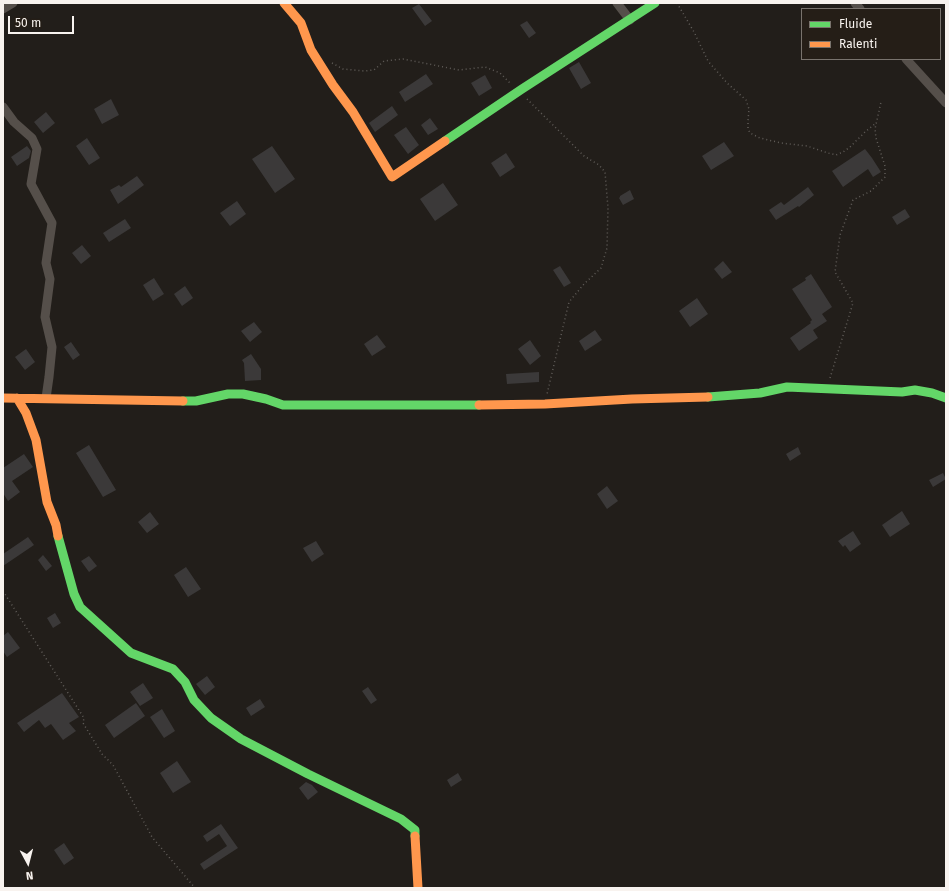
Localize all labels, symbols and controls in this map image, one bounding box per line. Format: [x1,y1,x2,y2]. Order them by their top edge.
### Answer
scale bar [10,8,76,34]
legend [801,8,941,60]
text: 50 m [15,16,41,30]
text: Fluide [839,17,872,31]
text: Ralenti [839,37,877,51]
north arrow [8,843,48,883]
text: N [25,869,34,882]

